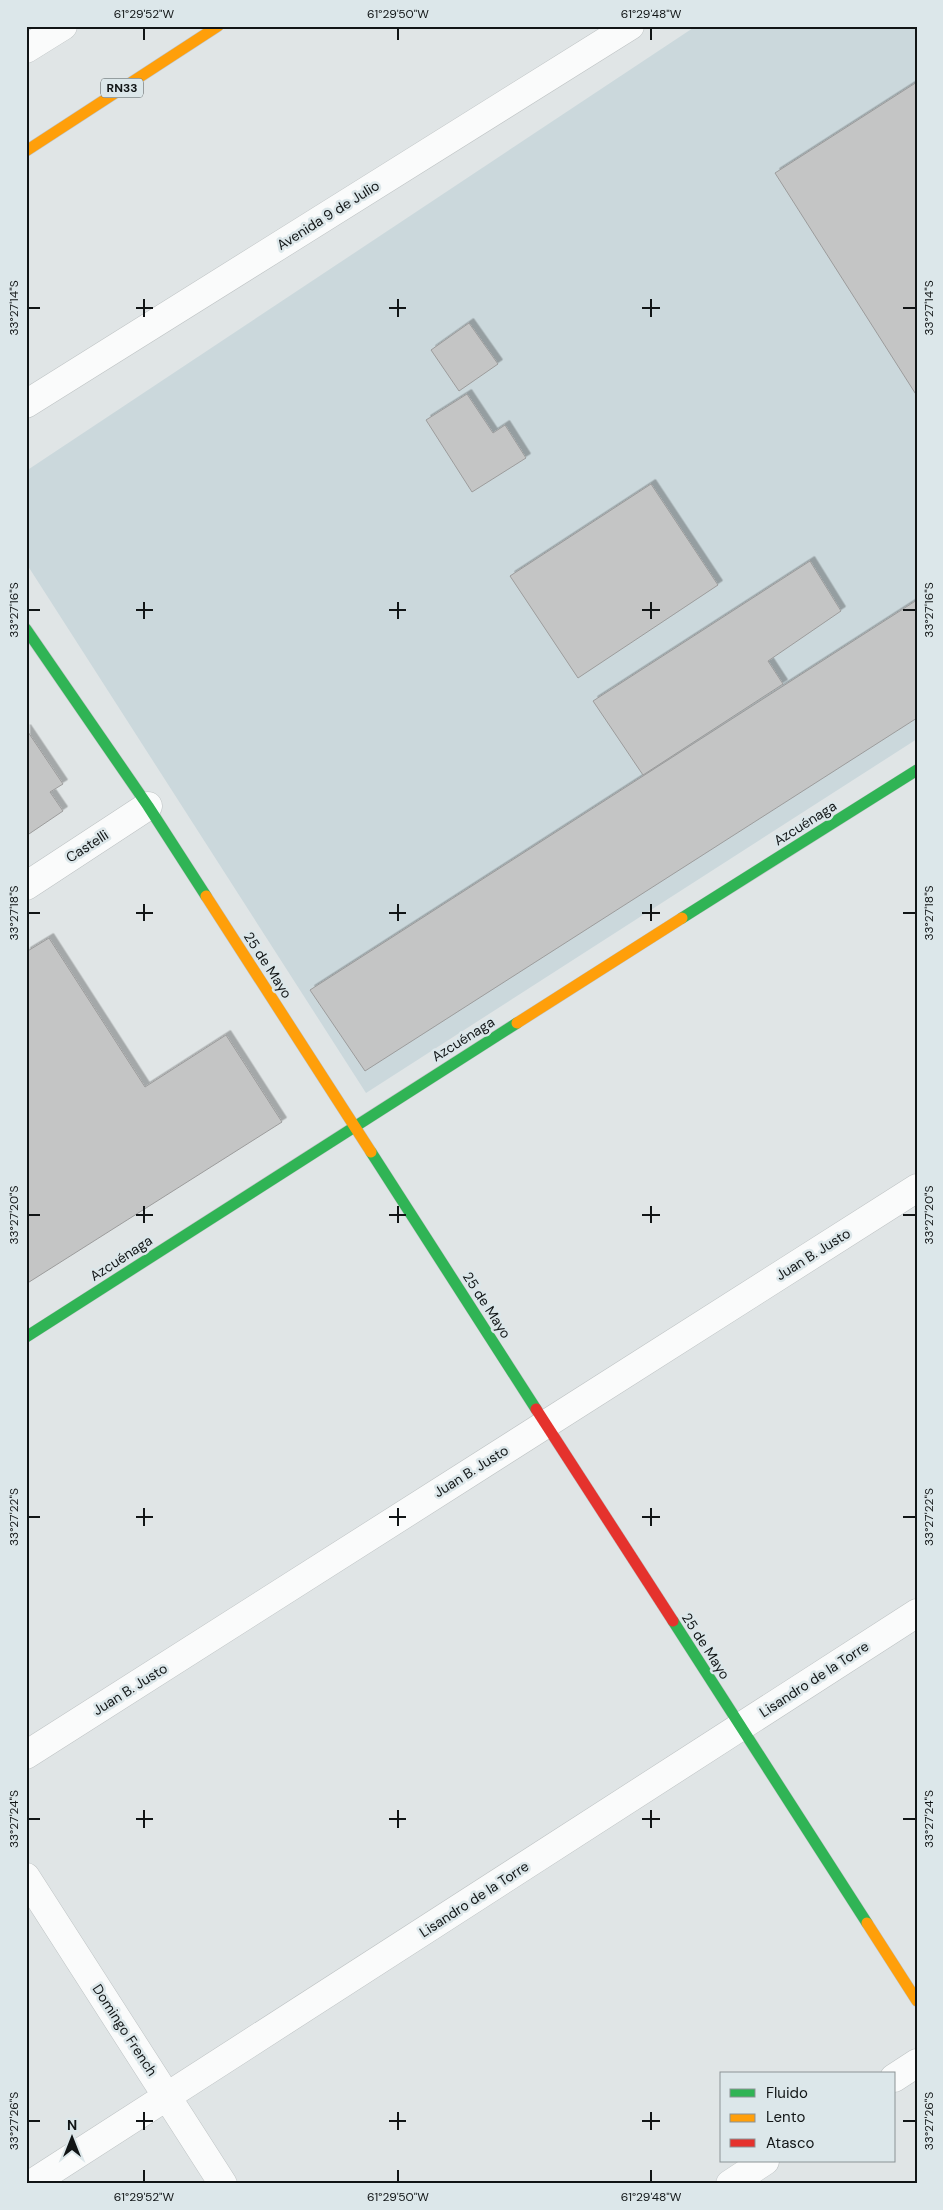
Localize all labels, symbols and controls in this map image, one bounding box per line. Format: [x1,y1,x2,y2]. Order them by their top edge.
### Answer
text: 61°29'52"W [114,6,175,22]
text: 61°29'50"W [367,6,429,22]
text: 61°29'48"W [621,6,682,22]
road number: RN33 [101,78,143,98]
street label: Avenida 9 de Julio [273,176,383,254]
text: 33°27'14"S [6,280,22,336]
text: 33°27'14"S [921,280,937,336]
text: 33°27'16"S [6,582,22,638]
text: 33°27'16"S [921,582,937,638]
street label: Azcuénaga [770,797,840,849]
street label: Castelli [62,826,112,866]
text: 33°27'18"S [6,885,22,941]
text: 33°27'18"S [921,885,937,941]
street label: 25 de Mayo [240,928,296,1002]
street label: Azcuénaga [428,1013,498,1065]
text: 33°27'20"S [6,1185,22,1245]
text: 33°27'20"S [921,1185,937,1245]
street label: Juan B. Justo [772,1224,854,1284]
street label: Azcuénaga [86,1231,156,1285]
street label: 25 de Mayo [459,1268,515,1342]
street label: Juan B. Justo [430,1441,512,1501]
text: 33°27'22"S [6,1488,22,1546]
text: 33°27'22"S [921,1488,937,1546]
street label: 25 de Mayo [678,1609,734,1683]
street label: Lisandro de la Torre [756,1637,872,1721]
street label: Juan B. Justo [89,1659,171,1719]
text: 33°27'24"S [6,1790,22,1848]
text: 33°27'24"S [921,1790,937,1848]
street label: Lisandro de la Torre [416,1857,532,1941]
street label: Domingo French [89,1981,161,2079]
legend [720,2072,896,2162]
text: Fluido [766,2083,808,2103]
text: 33°27'26"S [6,2092,22,2150]
text: 33°27'26"S [921,2092,937,2150]
text: Lento [766,2107,805,2127]
north arrow [48,2112,98,2162]
text: N [67,2116,77,2134]
text: Atasco [766,2133,814,2153]
text: 61°29'52"W [114,2189,175,2205]
text: 61°29'50"W [367,2189,429,2205]
text: 61°29'48"W [621,2189,682,2205]

